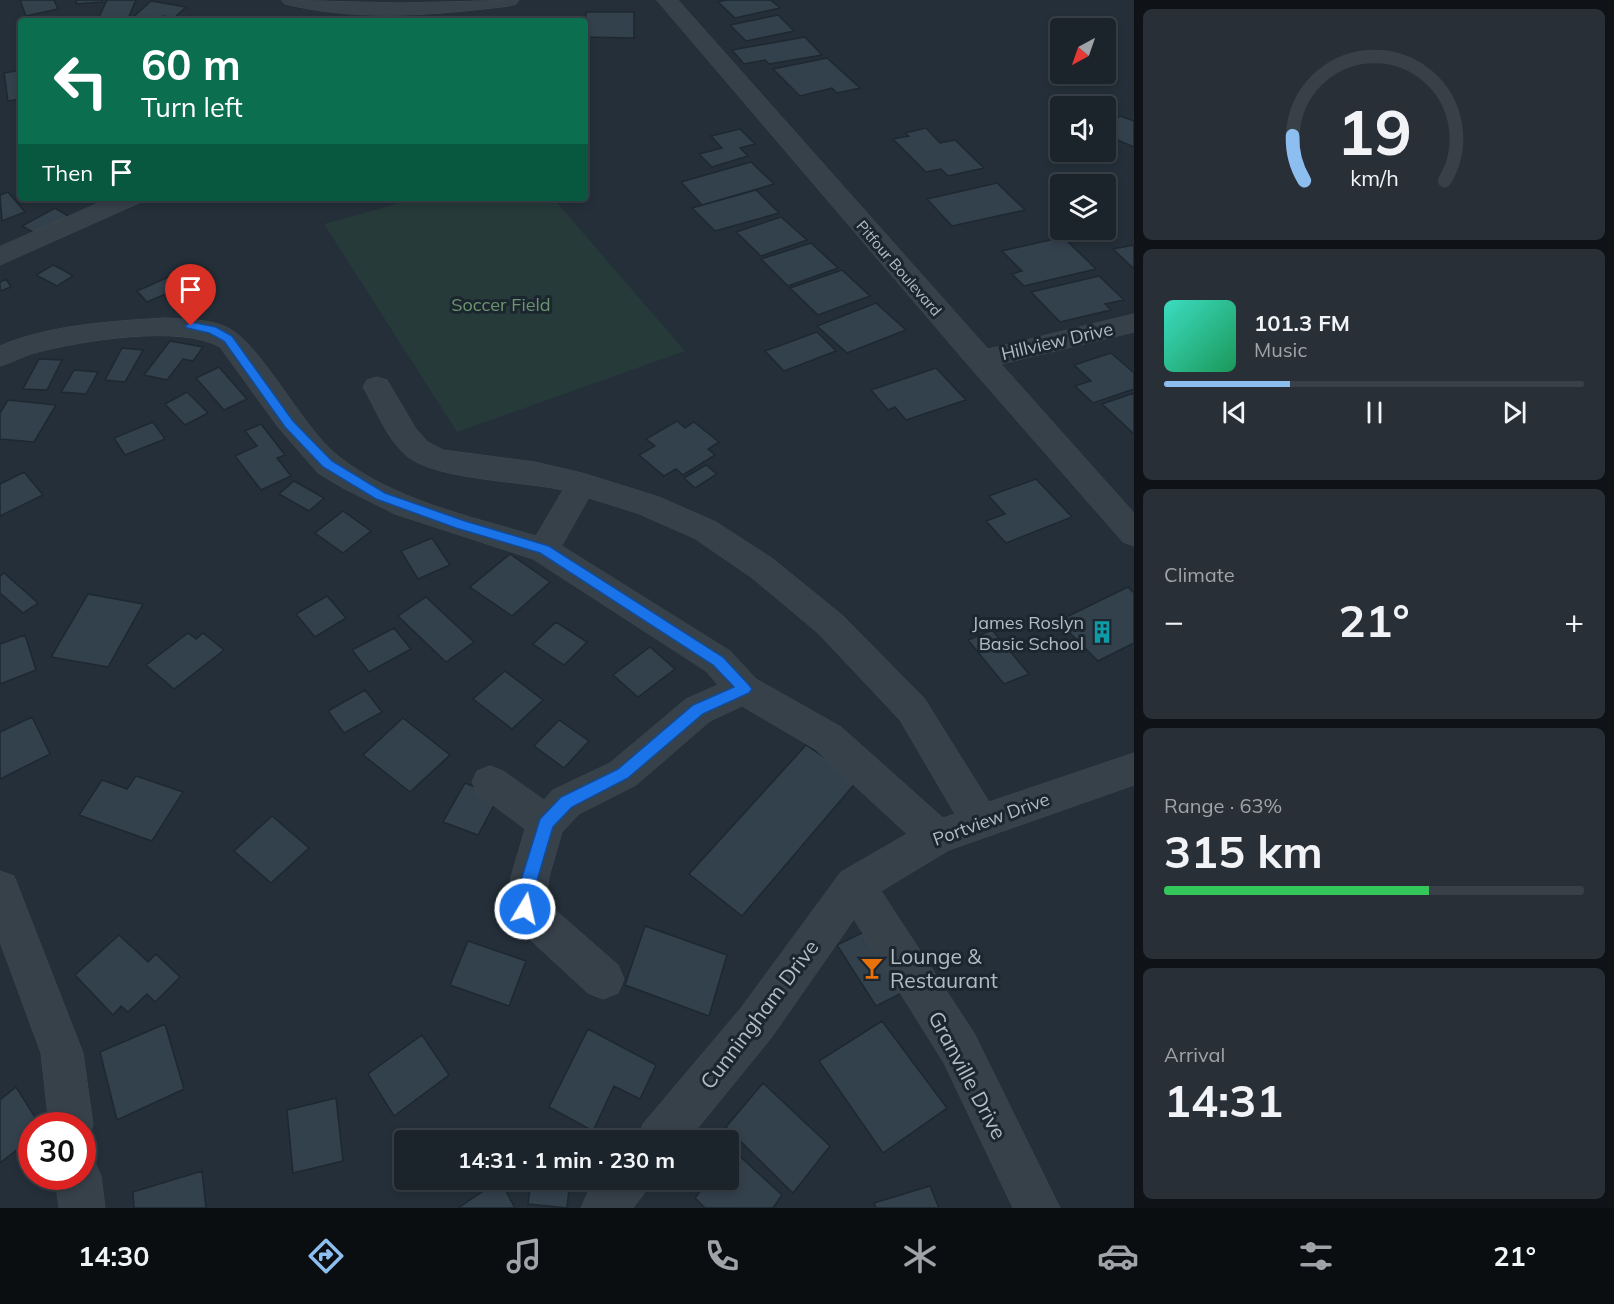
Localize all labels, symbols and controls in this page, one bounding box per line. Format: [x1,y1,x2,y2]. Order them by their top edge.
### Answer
north arrow [1050,18,1116,84]
map controls [1050,18,1116,240]
text: 60 m [141,38,241,91]
icon: left [42,42,120,120]
text: Turn left [141,90,243,124]
text: 19 [1337,93,1411,172]
button: sound [1050,96,1116,162]
icon: arrive [105,156,138,189]
text: Then [42,159,93,187]
text: km/h [1350,165,1398,192]
button: layers [1050,174,1116,240]
street label: Pitfour Boulevard [852,216,946,320]
pin [165,264,216,326]
icon: arrive [174,273,207,306]
park label: Soccer Field [451,293,551,316]
text: 101.3 FM [1254,309,1350,337]
street label: Hillview Drive [999,317,1115,365]
text: Music [1254,337,1307,362]
icon: previous [1218,396,1251,429]
icon: pause [1358,396,1391,429]
icon: next [1498,396,1531,429]
text: Climate [1164,562,1235,587]
text: 21° [1338,592,1410,648]
text: − [1164,600,1184,641]
text: + [1564,600,1584,641]
place label: James Roslyn Basic School [972,611,1084,655]
building icon: James Roslyn Basic School [1089,619,1115,645]
street label: Portview Drive [930,787,1052,851]
text: Range · 63% [1164,793,1282,818]
text: 315 km [1164,823,1323,879]
position arrow [493,877,557,941]
street label: Cunningham Drive [694,934,824,1094]
place label: Lounge & Restaurant [890,943,998,993]
bar icon: Lounge & Restaurant [859,955,885,981]
street label: Granville Drive [923,1006,1013,1144]
text: Arrival [1164,1042,1225,1067]
text: 14:31 [1164,1072,1283,1128]
speed limit sign: 30 [18,1112,96,1190]
text: 14:31 · 1 min · 230 m [458,1146,675,1174]
icon: directions [305,1235,347,1277]
icon: music [503,1235,545,1277]
icon: phone [701,1235,743,1277]
icon: climate [899,1235,941,1277]
icon: car [1097,1235,1139,1277]
icon: filters [1295,1235,1337,1277]
text: 14:30 [78,1239,149,1273]
text: 21° [1493,1239,1536,1273]

